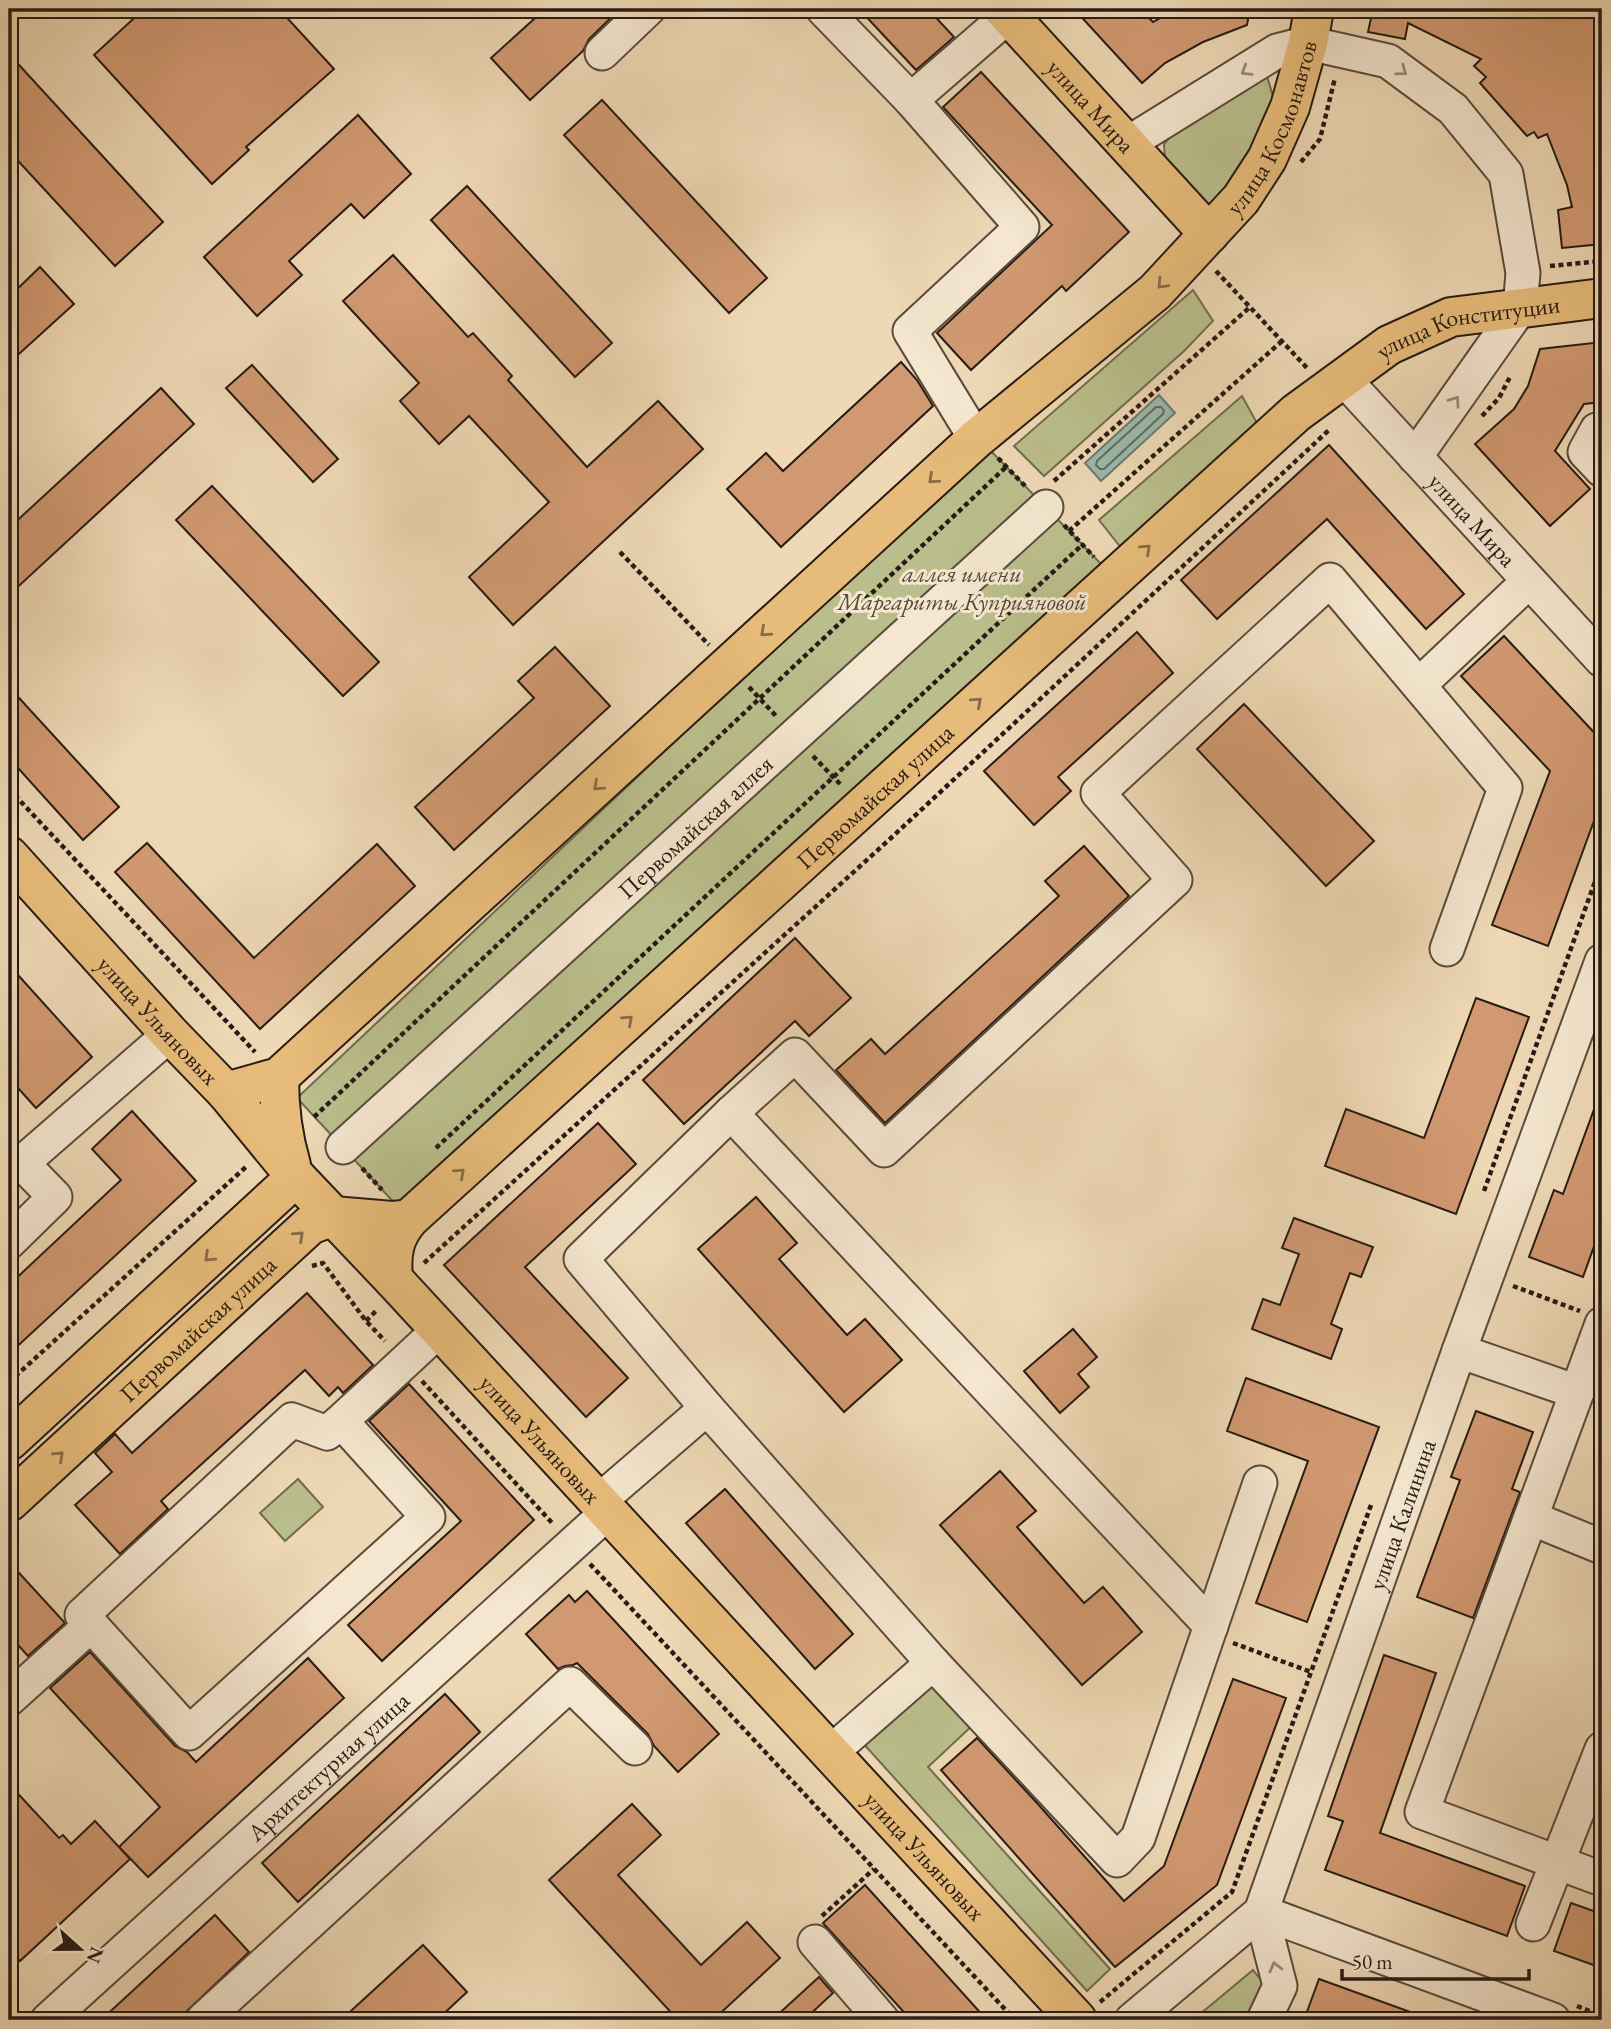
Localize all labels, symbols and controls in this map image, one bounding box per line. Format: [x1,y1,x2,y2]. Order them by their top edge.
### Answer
street label: улица Космонавтов [1219,37,1324,221]
street label: улица Мира [1041,52,1143,159]
one-way arrow [1241,62,1254,75]
one-way arrow [1394,63,1407,76]
one-way arrow [1158,276,1171,289]
street label: улица Конституции [1369,288,1562,365]
one-way arrow [1447,396,1459,409]
street label: улица Мира [1422,466,1524,573]
one-way arrow [928,470,941,483]
one-way arrow [1138,545,1151,557]
park label: аллея имени Маргариты Куприяновой [836,558,1086,617]
one-way arrow [760,624,773,637]
one-way arrow [969,698,982,710]
street label: Первомайская улица [789,716,960,876]
street label: Первомайская аллея [611,748,779,905]
one-way arrow [593,778,606,790]
street label: улица Ульяновых [91,949,227,1092]
one-way arrow [620,1016,633,1028]
one-way arrow [452,1169,465,1182]
one-way arrow [291,1231,304,1244]
street label: Первомайская улица [112,1248,283,1409]
one-way arrow [204,1248,217,1261]
street label: улица Ульяновых [473,1368,608,1511]
street label: улица Калинина [1360,1434,1442,1594]
one-way arrow [51,1452,64,1464]
street label: Архитектурная улица [240,1684,416,1848]
street label: улица Ульяновых [858,1784,993,1927]
north arrow [46,1913,116,1983]
scale bar [1342,1938,1529,1982]
text: N [81,1943,110,1967]
text: 50 m [1352,1948,1393,1975]
one-way arrow [1269,1961,1283,1973]

